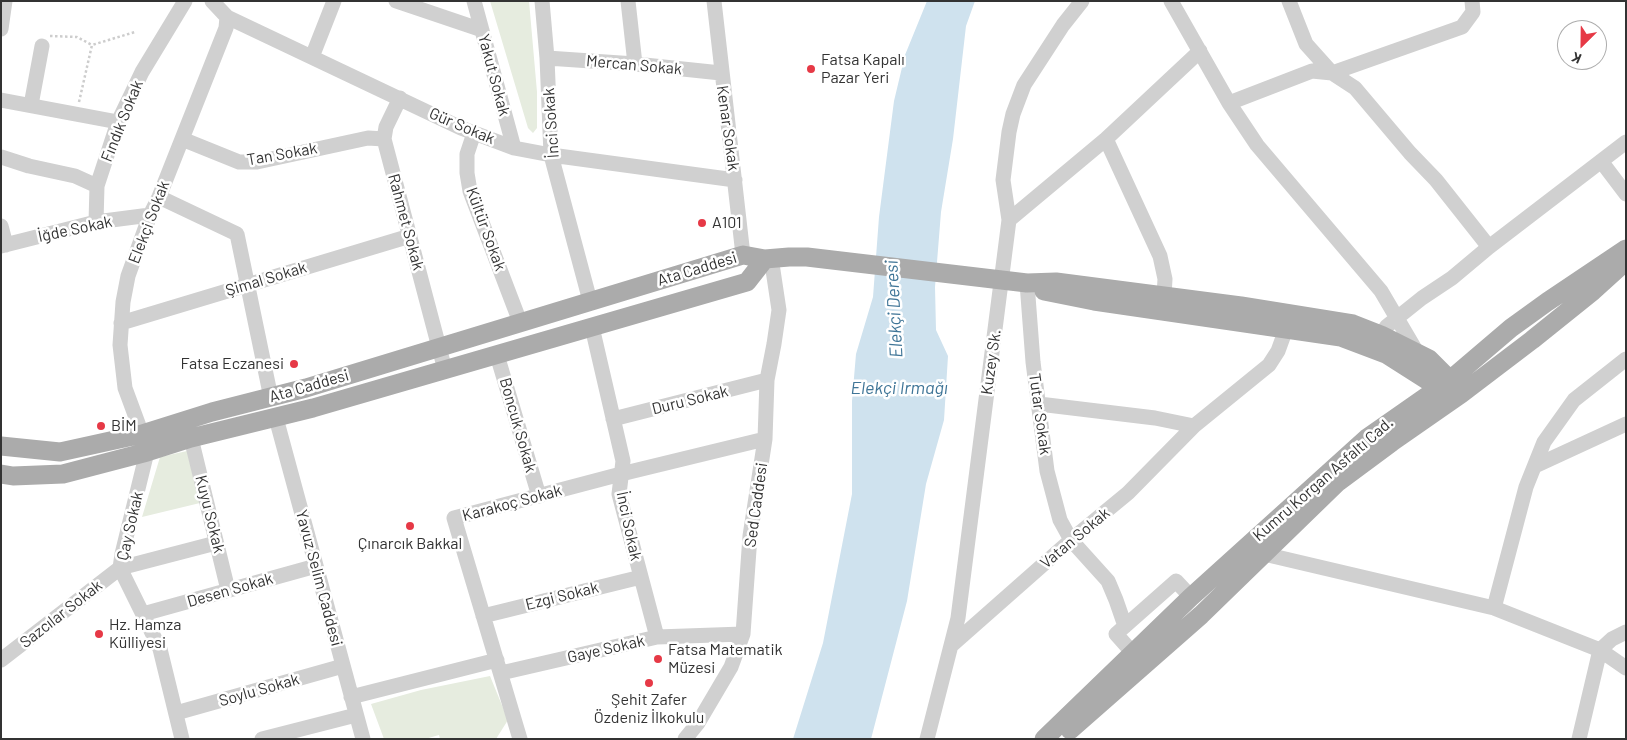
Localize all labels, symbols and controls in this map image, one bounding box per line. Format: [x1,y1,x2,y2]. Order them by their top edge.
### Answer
north arrow [1557,20,1607,70]
street label: Yakut Sokak [474,32,514,118]
text: K [1569,49,1584,68]
place label: Fatsa Kapalı Pazar Yeri [821,50,905,88]
street label: Mercan Sokak [585,51,683,79]
marker: Fatsa Kapalı Pazar Yeri [805,63,817,75]
street label: Fındık Sokak [97,77,147,165]
street label: Kenar Sokak [713,84,743,172]
street label: İnci Sokak [539,87,563,159]
street label: Gür Sokak [426,104,498,148]
street label: Tan Sokak [245,138,319,170]
street label: Rahmet Sokak [384,172,428,272]
street label: Elekçi Sokak [124,178,174,266]
street label: Kültür Sokak [462,185,510,273]
street label: İğde Sokak [36,212,114,246]
place label: A101 [712,213,742,233]
marker: A101 [696,217,708,229]
street label: Ata Caddesi [655,248,739,290]
street label: Şimal Sokak [223,258,309,300]
water label: Elekçi Deresi [881,260,907,358]
street label: Kuzey Sk. [977,328,1005,396]
place label: Fatsa Eczanesi [180,354,284,374]
marker: Fatsa Eczanesi [288,358,300,370]
street label: Ata Caddesi [267,365,351,407]
street label: Tutar Sokak [1025,372,1055,456]
street label: Boncuk Sokak [495,375,541,475]
water label: Elekçi Irmağı [850,377,948,399]
street label: Duru Sokak [650,381,730,419]
street label: Kumru Korgan Asfaltı Cad. [1249,413,1397,545]
place label: BİM [111,416,137,436]
marker: BİM [95,420,107,432]
street label: Sed Caddesi [741,461,771,549]
street label: Kuyu Sokak [191,473,229,555]
street label: Karakoç Sokak [460,481,564,525]
street label: Çay Sokak [113,490,147,562]
street label: İnci Sokak [612,490,646,562]
street label: Vatan Sokak [1036,503,1114,573]
street label: Yavuz Selim Caddesi [292,508,346,648]
marker: Çınarcık Bakkal [404,520,416,532]
place label: Çınarcık Bakkal [358,534,462,554]
street label: Desen Sokak [185,569,275,611]
street label: Sazcılar Sokak [16,576,106,652]
street label: Ezgi Sokak [523,578,601,614]
place label: Hz. Hamza Külliyesi [109,615,181,653]
marker: Hz. Hamza Külliyesi [93,628,105,640]
street label: Gaye Sokak [565,631,647,667]
place label: Fatsa Matematik Müzesi [668,640,783,678]
marker: Fatsa Matematik Müzesi [652,653,664,665]
street label: Soylu Sokak [217,669,301,711]
marker: Şehit Zafer Özdeniz İlkokulu [643,677,655,689]
place label: Şehit Zafer Özdeniz İlkokulu [594,690,704,728]

